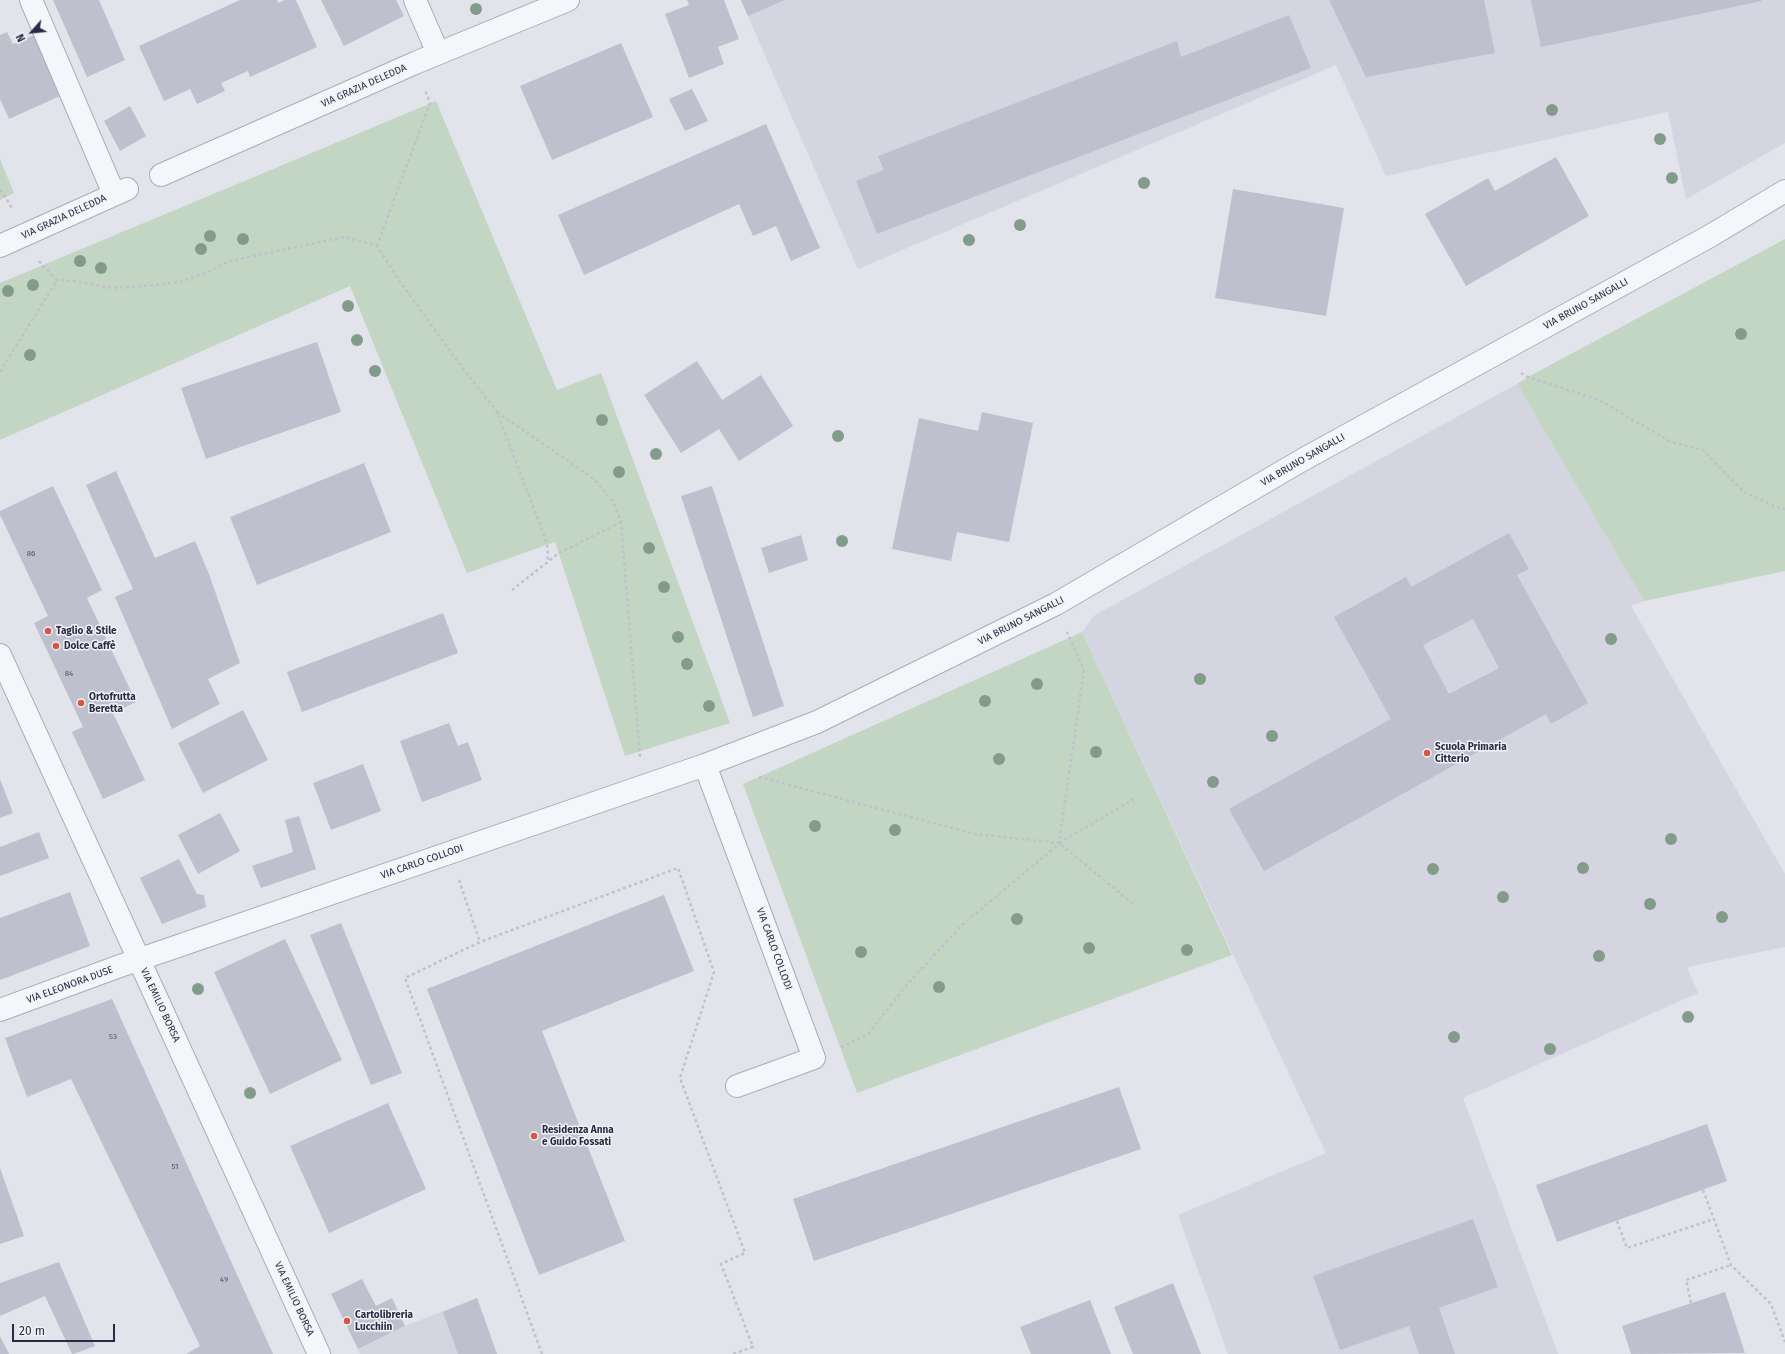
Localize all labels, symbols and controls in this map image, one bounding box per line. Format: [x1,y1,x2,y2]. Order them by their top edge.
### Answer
north arrow [12,12,52,52]
text: N [13,31,28,44]
street label: VIA GRAZIA DELEDDA [319,62,409,110]
street label: VIA GRAZIA DELEDDA [20,192,108,242]
street label: VIA BRUNO SANGALLI [1542,276,1630,332]
street label: VIA BRUNO SANGALLI [1259,431,1347,489]
house number: 86 [27,549,35,559]
street label: VIA BRUNO SANGALLI [976,594,1066,648]
place label: Taglio & Stile [56,625,117,637]
marker: Taglio & Stile [43,626,53,636]
place label: Dolce Caffè [64,640,115,652]
marker: Dolce Caffè [51,641,61,651]
house number: 84 [65,669,73,679]
place label: Ortofrutta Beretta [89,691,136,714]
marker: Ortofrutta Beretta [76,698,86,708]
place label: Scuola Primaria Citterio [1435,741,1507,764]
marker: Scuola Primaria Citterio [1422,748,1432,758]
street label: VIA CARLO COLLODI [379,842,465,882]
street label: VIA CARLO COLLODI [754,906,794,992]
street label: VIA ELEONORA DUSE [25,964,115,1006]
street label: VIA EMILIO BORSA [138,966,182,1044]
house number: 53 [109,1032,117,1042]
place label: Residenza Anna e Guido Fossati [542,1124,614,1148]
marker: Residenza Anna e Guido Fossati [529,1131,539,1141]
house number: 51 [171,1162,179,1172]
street label: VIA EMILIO BORSA [272,1260,316,1338]
house number: 49 [220,1275,228,1285]
place label: Cartolibreria Lucchiin [355,1309,413,1332]
scale bar [14,1316,117,1342]
marker: Cartolibreria Lucchiin [342,1316,352,1326]
text: 20 m [19,1324,45,1338]

